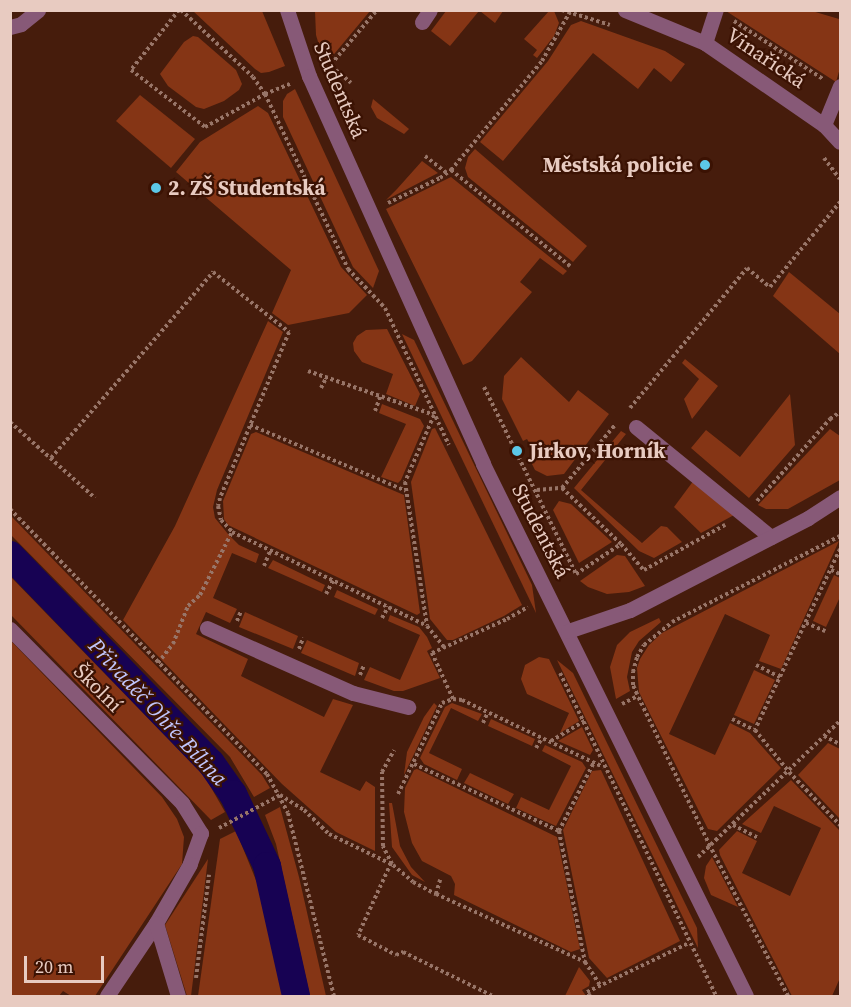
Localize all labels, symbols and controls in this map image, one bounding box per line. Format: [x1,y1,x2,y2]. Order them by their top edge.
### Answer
street label: Vinařická [721,22,811,94]
street label: Studentská [308,38,372,142]
place label: Městská policie [543,152,693,178]
marker: Městská policie [698,158,712,172]
place label: 2. ZŠ Studentská [168,175,326,201]
marker: 2. ZŠ Studentská [149,181,163,195]
place label: Jirkov, Horník [529,438,666,464]
marker: Jirkov, Horník [510,444,524,458]
street label: Studentská [506,480,576,582]
water label: Přivaděč Ohře-Bílina [83,633,233,791]
street label: Školní [69,659,127,717]
scale bar [27,944,106,982]
text: 20 m [35,954,73,979]

